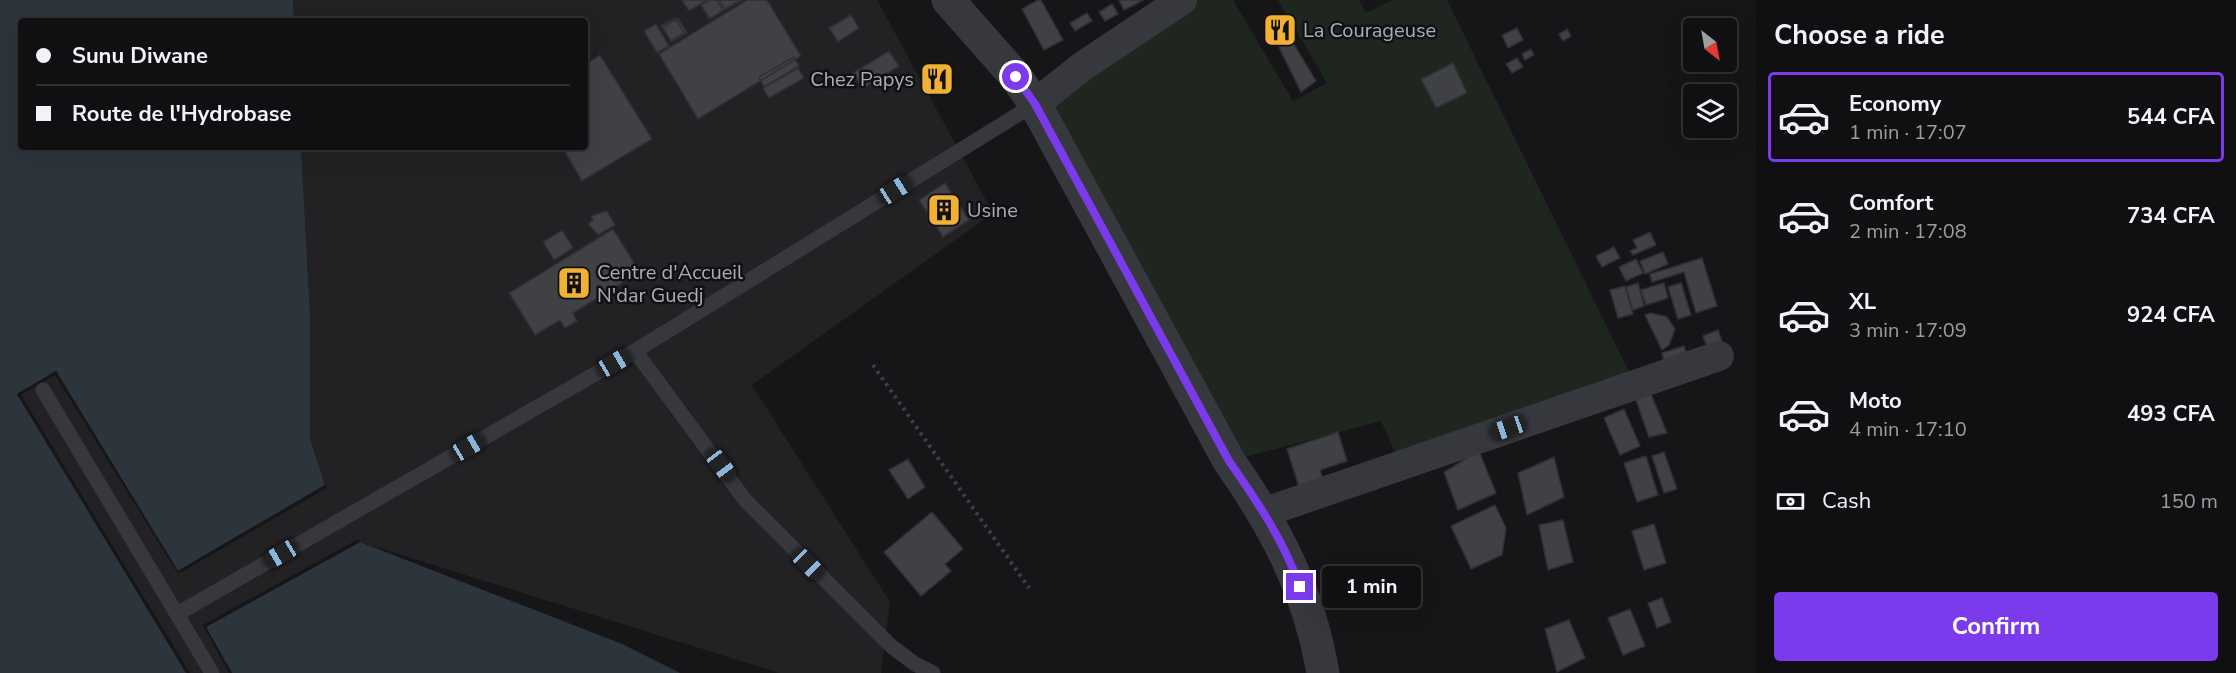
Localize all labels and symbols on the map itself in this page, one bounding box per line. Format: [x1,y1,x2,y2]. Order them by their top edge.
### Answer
restaurant icon: La Courageuse [1262,12,1298,48]
place label: La Courageuse [1303,17,1436,44]
north arrow [1683,18,1737,72]
restaurant icon: Chez Papys [919,61,955,97]
route start [1002,63,1029,90]
place label: Chez Papys [810,66,914,93]
car [875,173,915,207]
building icon: Usine [926,192,962,228]
place label: Usine [967,197,1018,224]
place label: Centre d'Accueil N'dar Guedj [597,259,743,309]
building icon: Centre d'Accueil N'dar Guedj [556,265,592,301]
car [594,346,634,380]
car [1488,414,1528,442]
car [448,430,488,464]
car [703,445,739,485]
car [261,537,301,571]
car [789,545,827,583]
callout: 1 min [1321,566,1420,608]
route end [1286,573,1313,600]

